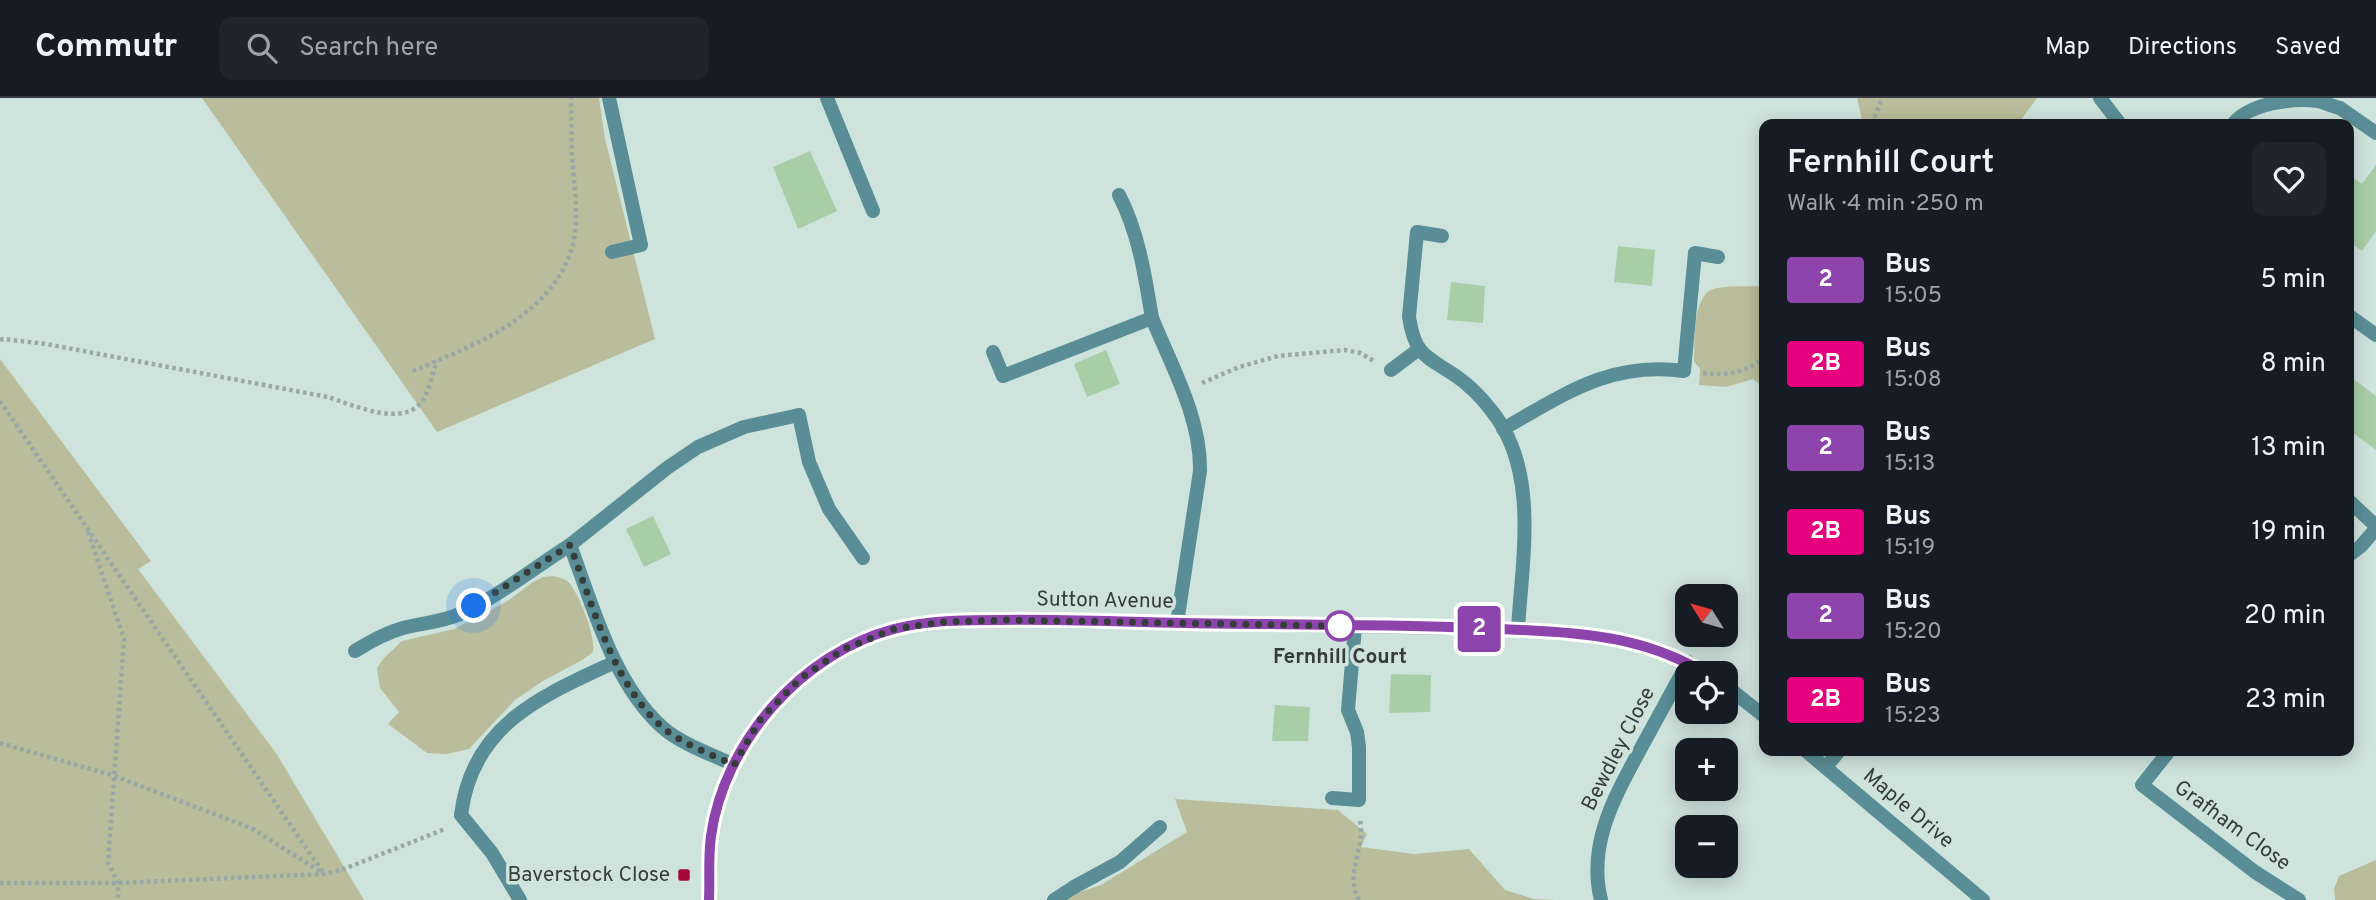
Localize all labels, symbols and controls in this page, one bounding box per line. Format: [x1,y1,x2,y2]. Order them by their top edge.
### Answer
search box [219,17,709,80]
text: Commutr [35,27,177,69]
icon: search [243,29,281,67]
text: Search here [299,32,438,65]
text: Map [2045,33,2090,63]
text: Directions [2128,33,2237,63]
text: Saved [2275,33,2341,63]
button: heart [2252,142,2326,216]
text: Fernhill Court [1787,143,1994,185]
text: Walk · 4 min · 250 m [1787,190,1984,219]
text: Bus [1885,249,1931,282]
text: 5 min [2260,264,2326,297]
text: 2 [1818,265,1833,295]
text: 15:05 [1885,282,1942,311]
text: Bus [1885,333,1931,366]
text: 8 min [2261,348,2326,381]
text: 2B [1810,349,1841,379]
text: 15:08 [1885,366,1942,395]
text: Bus [1885,417,1931,450]
text: 13 min [2251,432,2326,465]
text: 2 [1818,433,1833,463]
text: 15:13 [1885,450,1935,479]
text: Bus [1885,501,1931,534]
text: 19 min [2251,516,2326,549]
text: 2B [1810,517,1841,547]
text: 15:19 [1885,534,1935,563]
north arrow [1675,584,1738,648]
map controls [1675,584,1738,878]
text: Bus [1885,585,1931,618]
street label: Sutton Avenue [1036,586,1174,616]
your location [456,588,491,623]
text: 20 min [2244,600,2326,633]
text: 2 [1818,601,1833,631]
line badge: 2 [1456,606,1502,652]
marker: Fernhill Court [1325,611,1355,641]
text: 2 [1472,614,1486,644]
text: 15:20 [1885,618,1942,647]
place label: Fernhill Court [1273,644,1407,671]
button: locate [1675,661,1738,724]
text: Bus [1885,669,1931,702]
street label: Bewdley Close [1576,682,1662,816]
text: 23 min [2245,684,2326,717]
text: 2B [1810,685,1841,715]
text: 15:23 [1885,702,1941,731]
button: + [1675,738,1738,801]
street label: Maple Drive [1857,763,1959,855]
street label: Grafham Close [2168,775,2296,877]
button: − [1675,815,1738,878]
place label: Baverstock Close [507,862,670,889]
marker: Baverstock Close [676,867,692,883]

